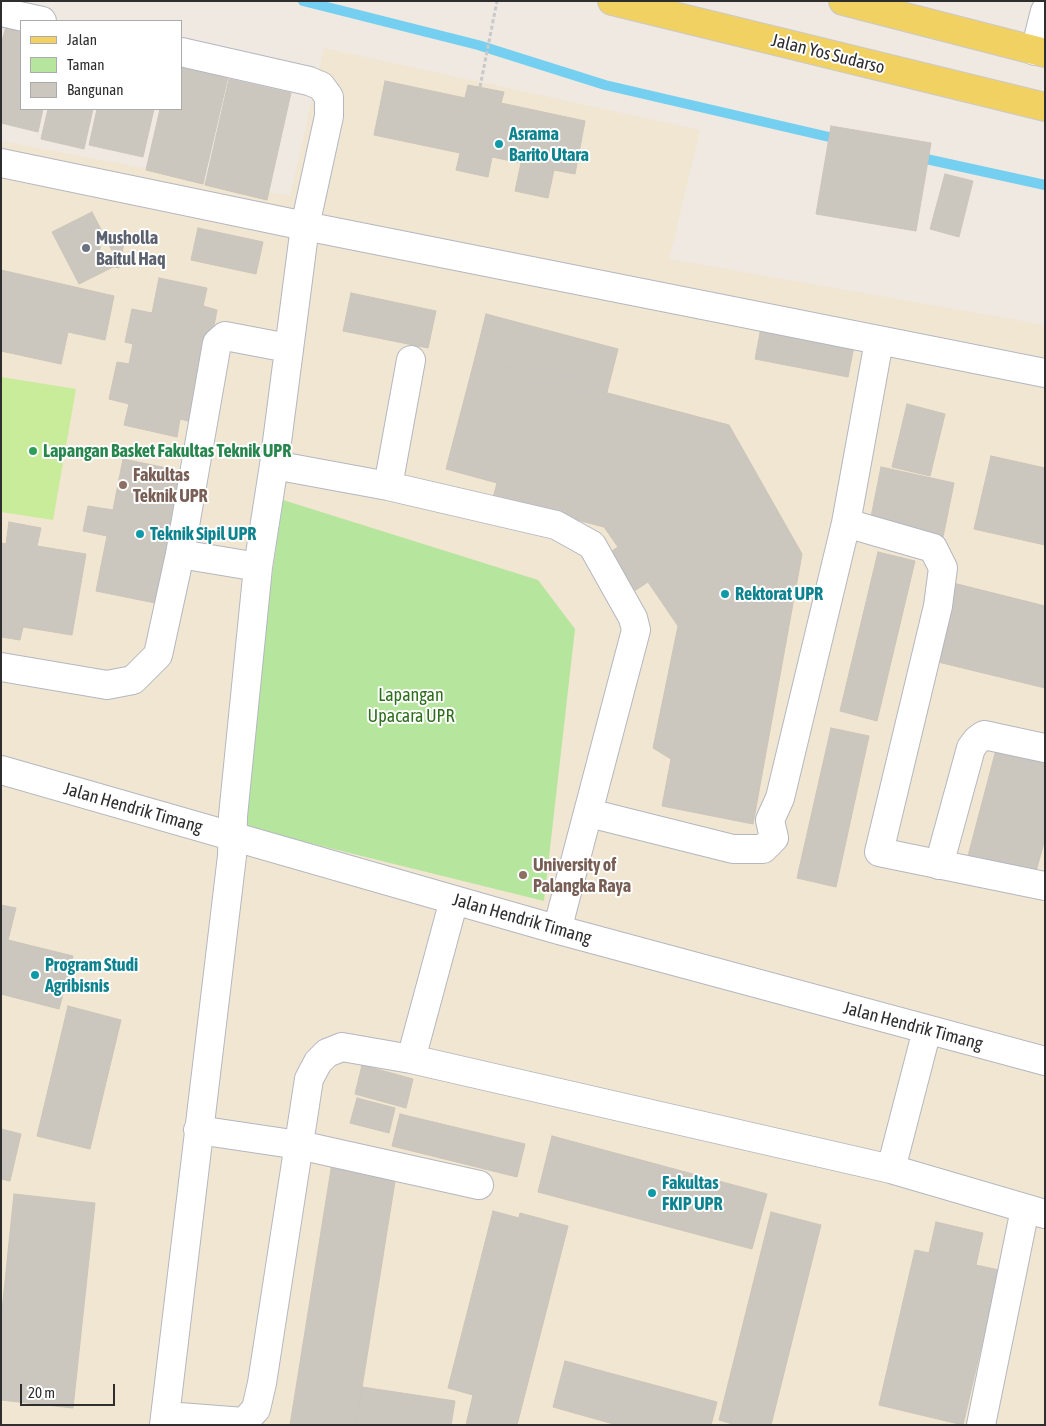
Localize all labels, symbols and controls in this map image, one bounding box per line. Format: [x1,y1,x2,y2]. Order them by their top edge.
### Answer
legend [20,20,182,110]
street label: Jalan Yos Sudarso [769,29,887,79]
text: Jalan [67,31,97,48]
text: Taman [67,56,105,73]
text: Bangunan [67,81,124,98]
place label: Asrama Barito Utara [509,123,589,166]
marker: Asrama Barito Utara [493,138,505,150]
place label: Musholla Baitul Haq [96,227,166,270]
marker: Musholla Baitul Haq [80,242,92,254]
place label: Lapangan Basket Fakultas Teknik UPR [43,440,291,462]
marker: Lapangan Basket Fakultas Teknik UPR [27,445,39,457]
place label: Fakultas Teknik UPR [133,464,208,506]
marker: Fakultas Teknik UPR [117,479,129,491]
place label: Teknik Sipil UPR [150,523,256,545]
marker: Teknik Sipil UPR [134,528,146,540]
place label: Rektorat UPR [735,583,823,605]
marker: Rektorat UPR [719,588,731,600]
park label: Lapangan Upacara UPR [368,684,454,726]
street label: Jalan Hendrik Timang [61,778,205,838]
place label: University of Palangka Raya [533,854,631,896]
marker: University of Palangka Raya [517,869,529,881]
street label: Jalan Hendrik Timang [450,889,594,949]
place label: Program Studi Agribisnis [45,954,138,996]
marker: Program Studi Agribisnis [29,969,41,981]
street label: Jalan Hendrik Timang [841,997,985,1055]
place label: Fakultas FKIP UPR [662,1172,722,1214]
marker: Fakultas FKIP UPR [646,1187,658,1199]
scale bar [22,1374,118,1406]
text: 20 m [28,1384,55,1401]

